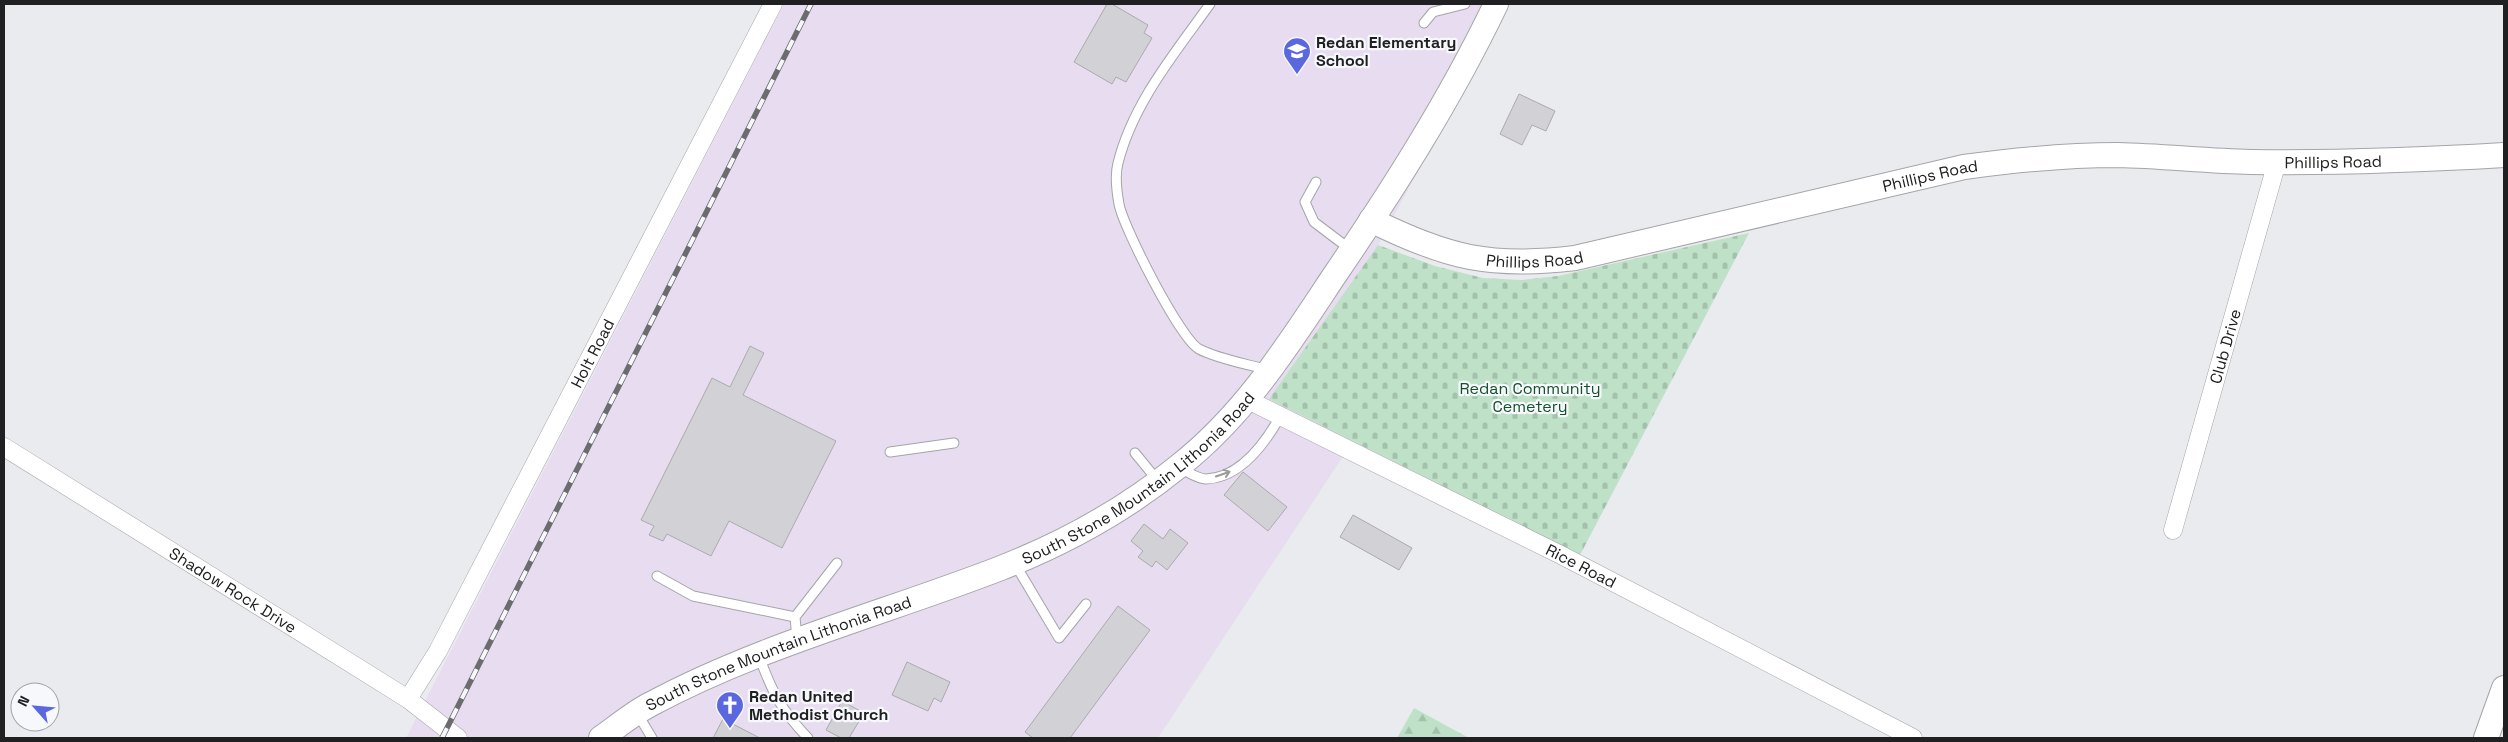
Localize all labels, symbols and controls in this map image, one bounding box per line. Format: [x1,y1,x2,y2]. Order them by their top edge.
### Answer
place label: Redan Elementary School [1316,32,1456,71]
school or university icon: Redan Elementary School [1282,36,1312,75]
street label: Phillips Road [2284,151,2382,173]
street label: Phillips Road [1880,155,1979,197]
street label: Phillips Road [1485,246,1586,273]
street label: Club Drive [2205,307,2246,386]
street label: Holt Road [566,315,619,392]
park label: Redan Community Cemetery [1459,378,1601,417]
street label: South Stone Mountain Lithonia Road [1019,388,1259,569]
one-way arrow [1215,469,1231,479]
street label: Rice Road [1542,539,1620,593]
street label: Shadow Rock Drive [165,543,300,638]
street label: South Stone Mountain Lithonia Road [642,591,914,716]
north arrow [10,682,60,732]
place label: Redan United Methodist Church [749,686,888,725]
church icon: Redan United Methodist Church [715,690,745,729]
text: N [13,693,34,709]

